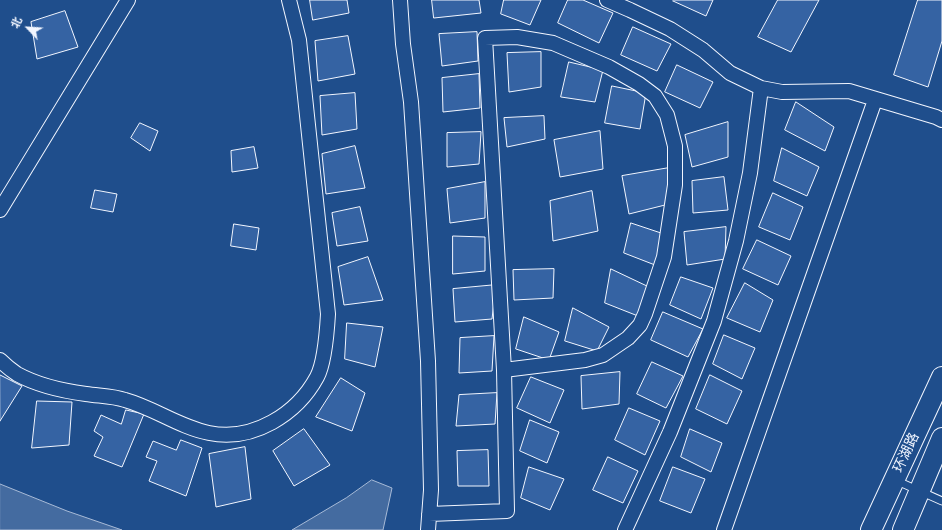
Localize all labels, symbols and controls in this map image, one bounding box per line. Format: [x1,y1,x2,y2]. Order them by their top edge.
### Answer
north arrow [8,8,48,48]
text: 北 [8,15,26,31]
street label: 环湖路 [891,430,923,476]

